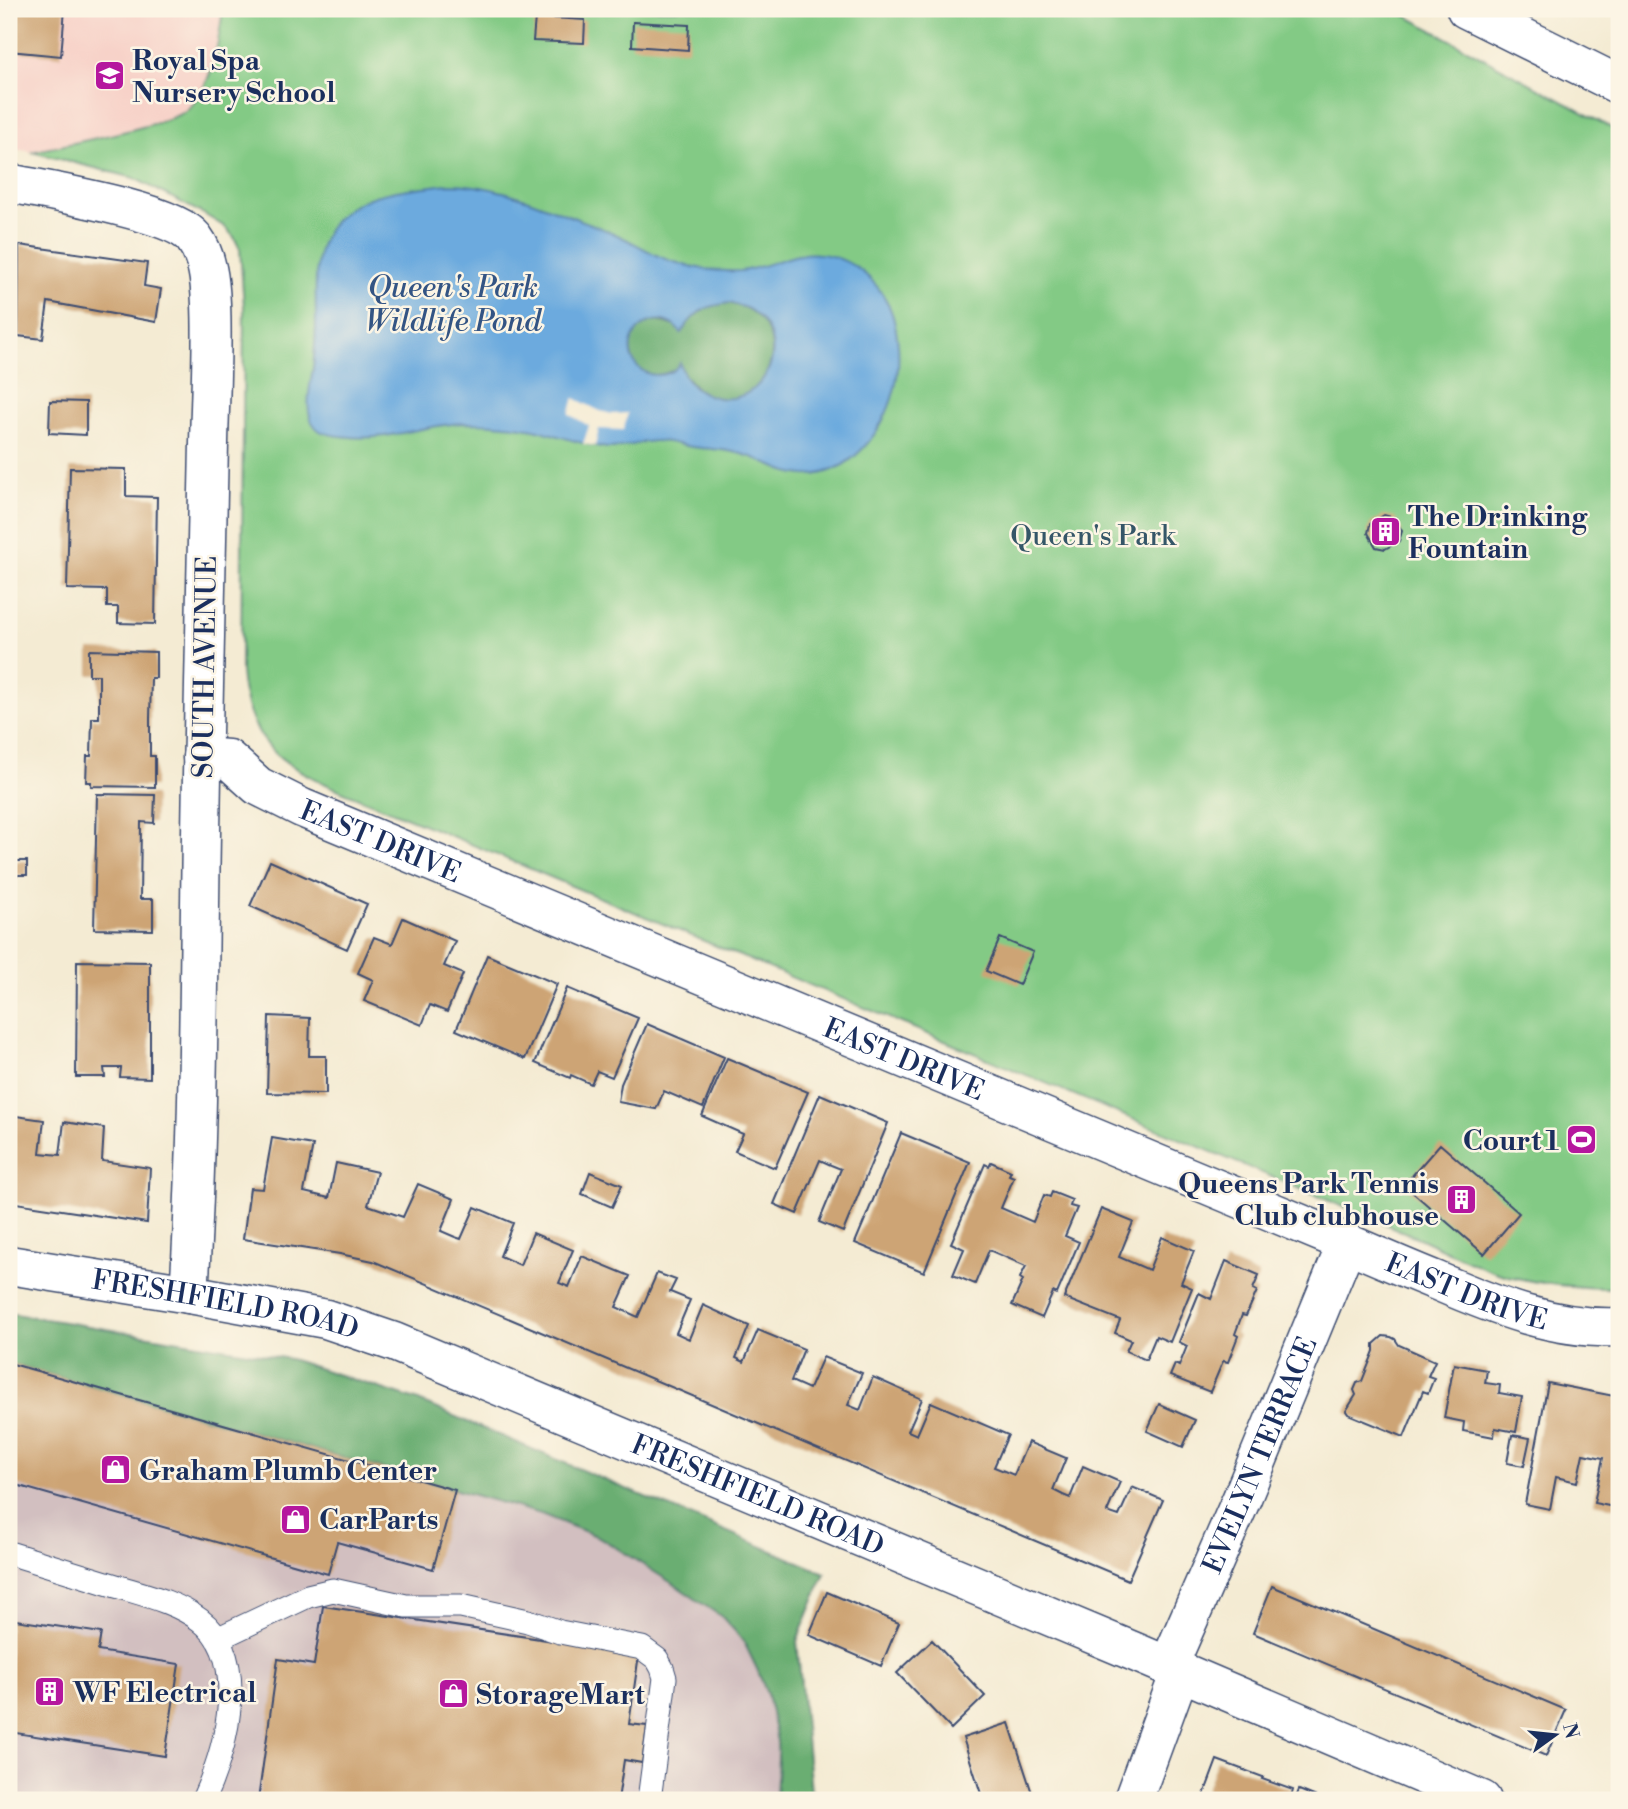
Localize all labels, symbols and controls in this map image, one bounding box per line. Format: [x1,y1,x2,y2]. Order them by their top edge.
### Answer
place label: Royal Spa Nursery School [132,44,335,111]
school or university icon: Royal Spa Nursery School [92,59,126,93]
water label: Queen's Park Wildlife Pond [365,269,542,341]
place label: The Drinking Fountain [1408,500,1588,567]
building icon: The Drinking Fountain [1368,515,1402,549]
park label: Queen's Park [1010,519,1177,554]
street label: SOUTH AVENUE [186,555,225,779]
street label: EAST DRIVE [295,793,466,891]
street label: EAST DRIVE [818,1011,989,1109]
sports icon: Court 1 [1565,1123,1599,1157]
place label: Court 1 [1463,1124,1560,1159]
place label: Queens Park Tennis Club clubhouse [1178,1167,1439,1234]
building icon: Queens Park Tennis Club clubhouse [1445,1182,1479,1216]
street label: EAST DRIVE [1380,1246,1551,1339]
street label: FRESHFIELD ROAD [89,1263,363,1348]
street label: EVELYN TERRACE [1195,1332,1326,1579]
street label: FRESHFIELD ROAD [626,1427,889,1564]
shop icon: Graham Plumb Center [99,1453,133,1487]
place label: Graham Plumb Center [139,1454,437,1489]
shop icon: CarParts [279,1502,313,1536]
place label: CarParts [319,1503,439,1538]
building icon: WF Electrical [33,1675,67,1709]
place label: WF Electrical [72,1676,256,1711]
shop icon: StorageMart [436,1677,470,1711]
place label: StorageMart [476,1678,646,1713]
north arrow [1520,1700,1590,1770]
text: N [1557,1720,1584,1741]

